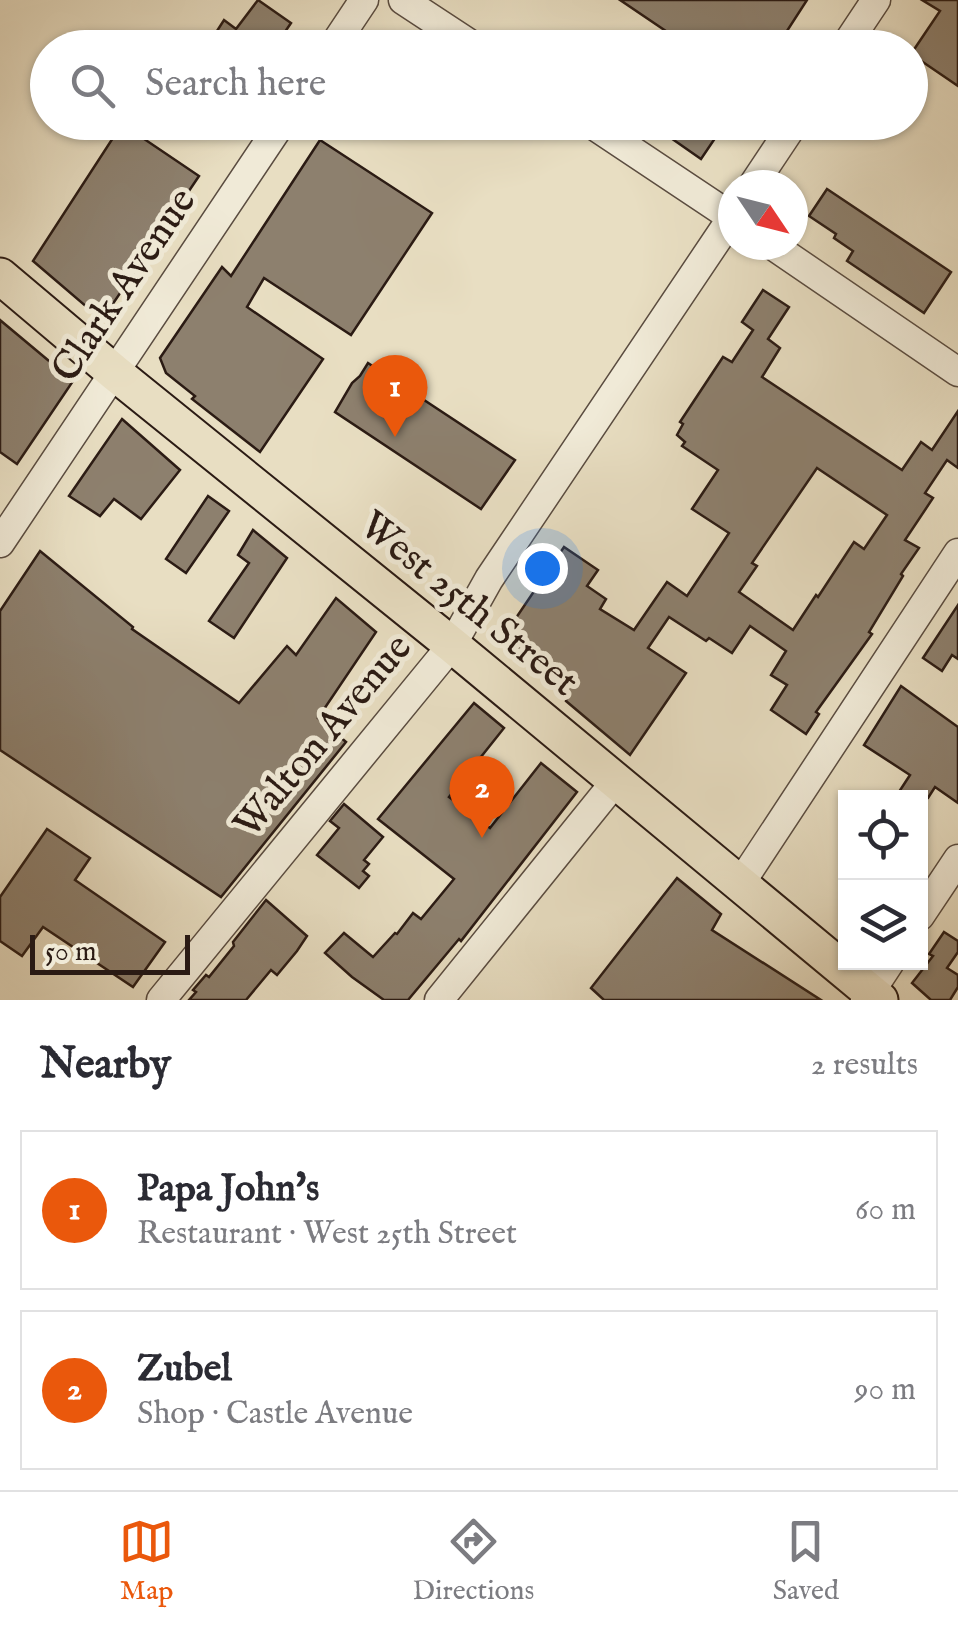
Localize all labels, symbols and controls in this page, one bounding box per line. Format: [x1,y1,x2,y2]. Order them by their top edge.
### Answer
search box [30,30,928,140]
icon: search [65,58,120,113]
text: Search here [145,61,326,109]
north arrow [718,170,808,260]
street label: Clark Avenue [41,179,209,393]
pin: 1 [362,354,428,437]
street label: West 25th Street [348,501,588,709]
your location [517,543,568,594]
street label: Walton Avenue [224,624,424,850]
pin: 2 [450,756,514,838]
map controls [838,790,928,970]
button: locate [838,790,928,880]
button: layers [838,880,928,970]
scale bar [30,930,190,974]
text: 50 m [45,935,97,970]
text: Nearby [40,1039,171,1092]
text: 2 results [811,1045,918,1086]
text: Papa John's [137,1166,319,1214]
text: 1 [69,1190,80,1231]
text: 60 m [855,1190,916,1231]
text: Restaurant · West 25th Street [137,1214,517,1255]
text: Zubel [137,1346,232,1394]
text: 2 [67,1370,82,1411]
text: 90 m [855,1370,916,1411]
text: Shop · Castle Avenue [137,1394,413,1435]
tab: Map [119,1514,174,1609]
tab: Directions [412,1514,534,1609]
tab: Saved [773,1514,839,1609]

